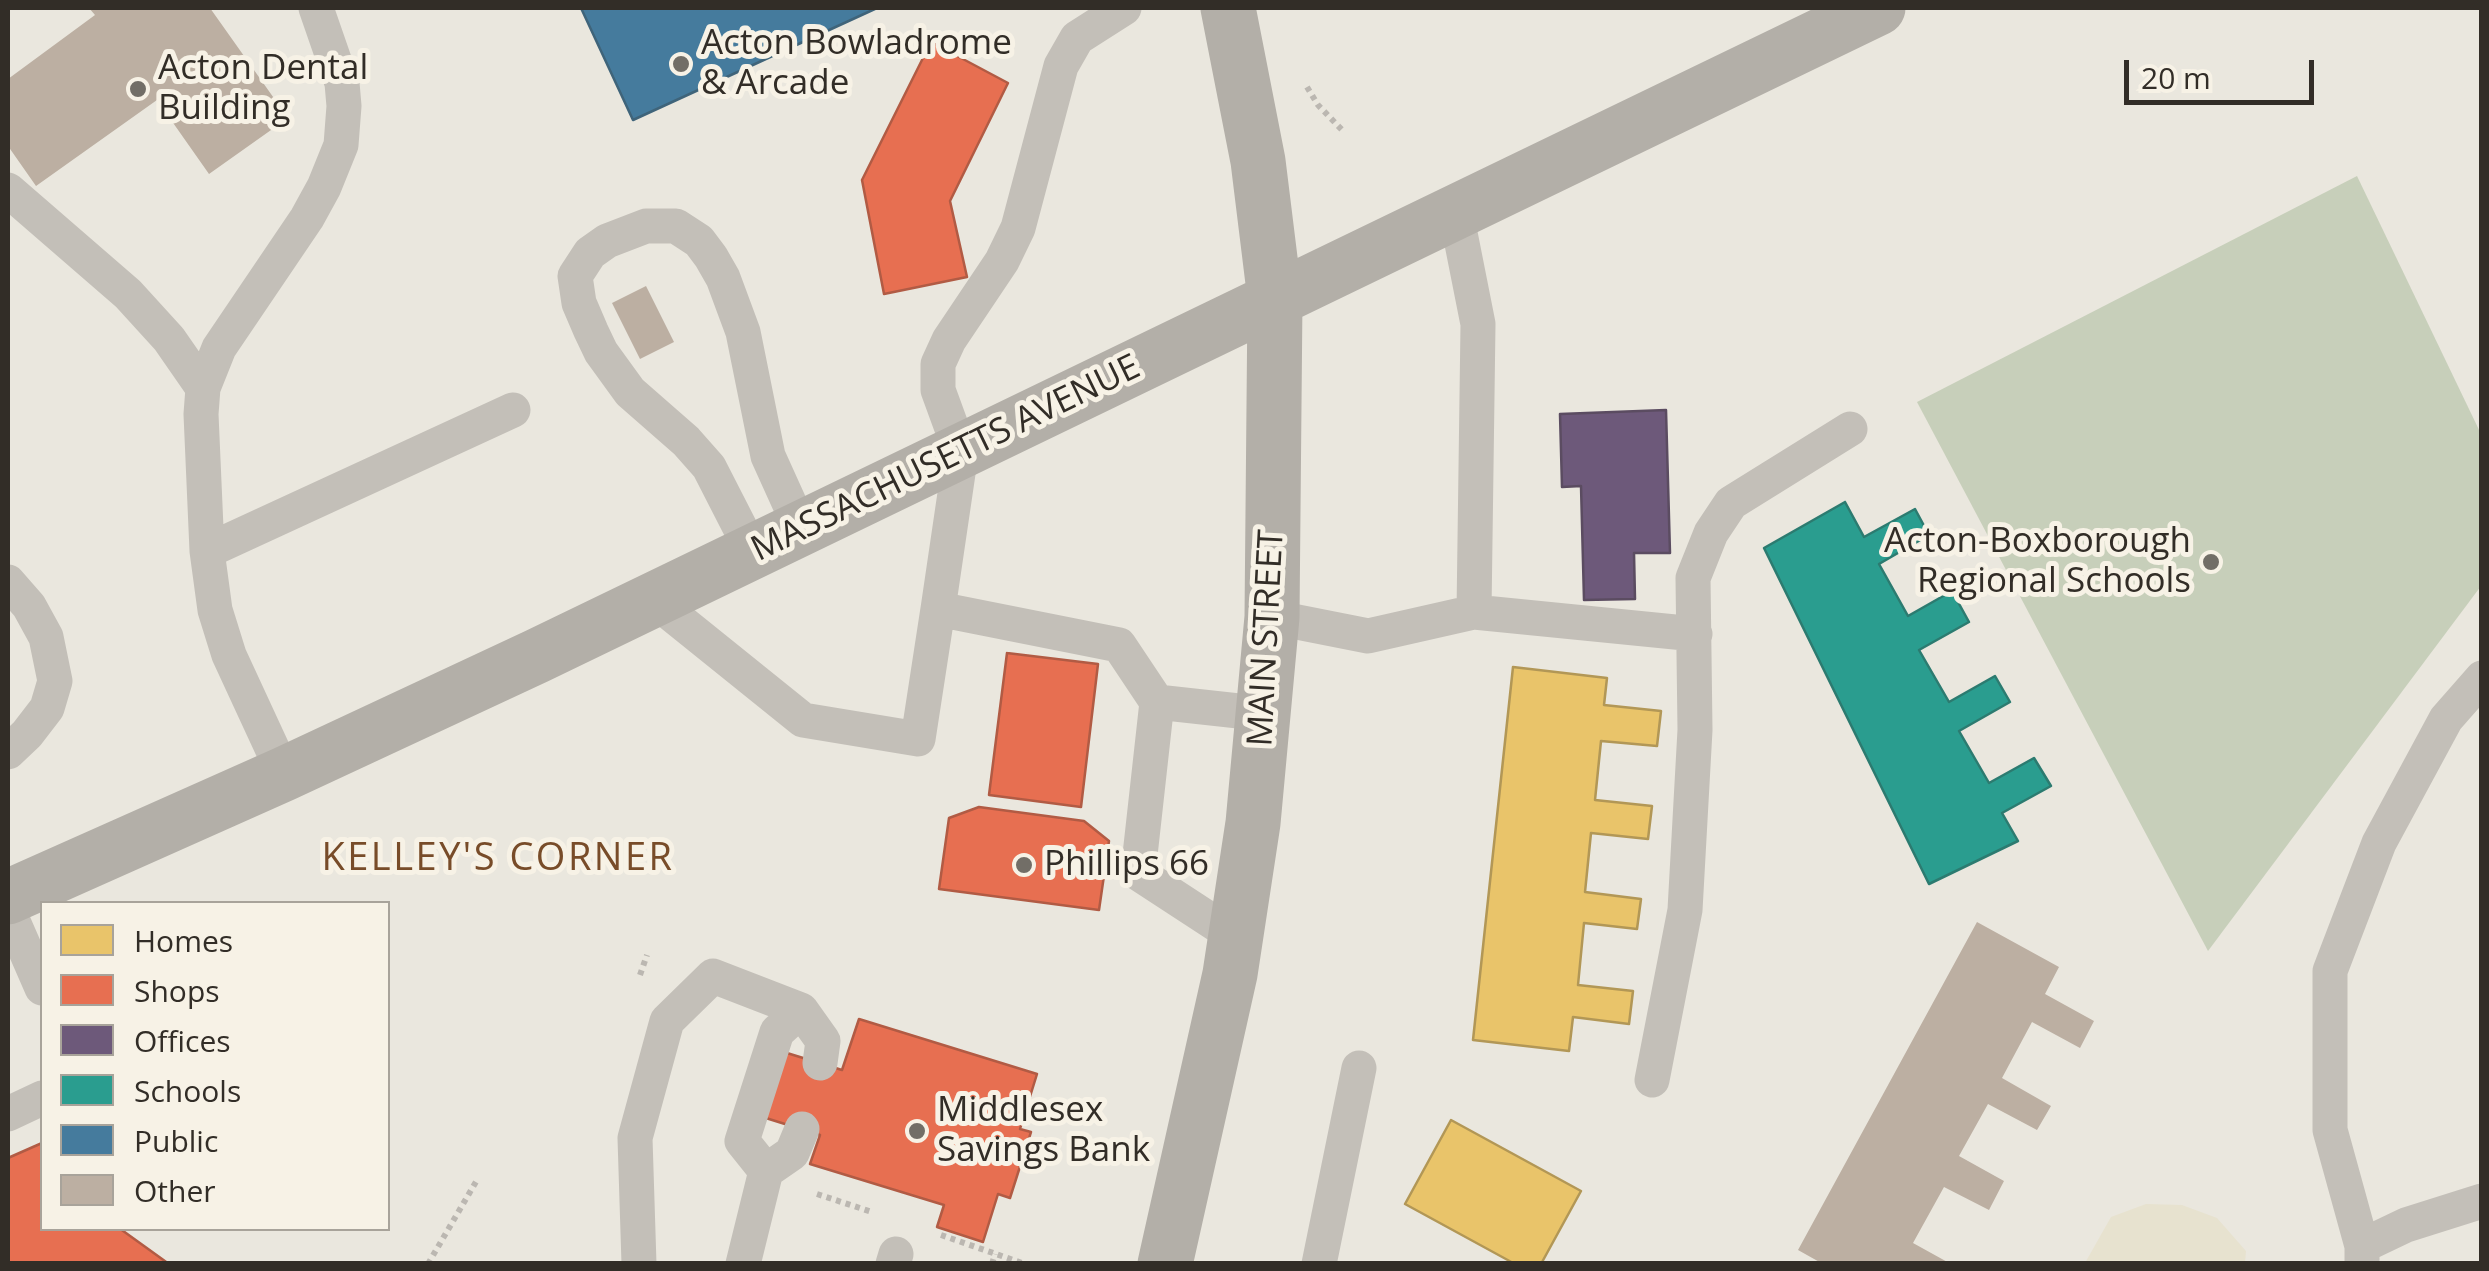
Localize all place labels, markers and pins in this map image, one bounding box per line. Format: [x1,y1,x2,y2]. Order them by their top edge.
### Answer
place label: Acton Bowladrome & Arcade [701,23,1012,105]
place label: Acton Dental Building [158,48,368,130]
marker: Acton Bowladrome & Arcade [670,53,692,75]
marker: Acton Dental Building [127,78,149,100]
place label: Acton-Boxborough Regional Schools [1884,521,2191,603]
marker: Acton-Boxborough Regional Schools [2200,551,2222,573]
place label: Phillips 66 [1044,844,1209,886]
marker: Phillips 66 [1013,854,1035,876]
place label: Middlesex Savings Bank [937,1090,1150,1172]
marker: Middlesex Savings Bank [906,1120,928,1142]

